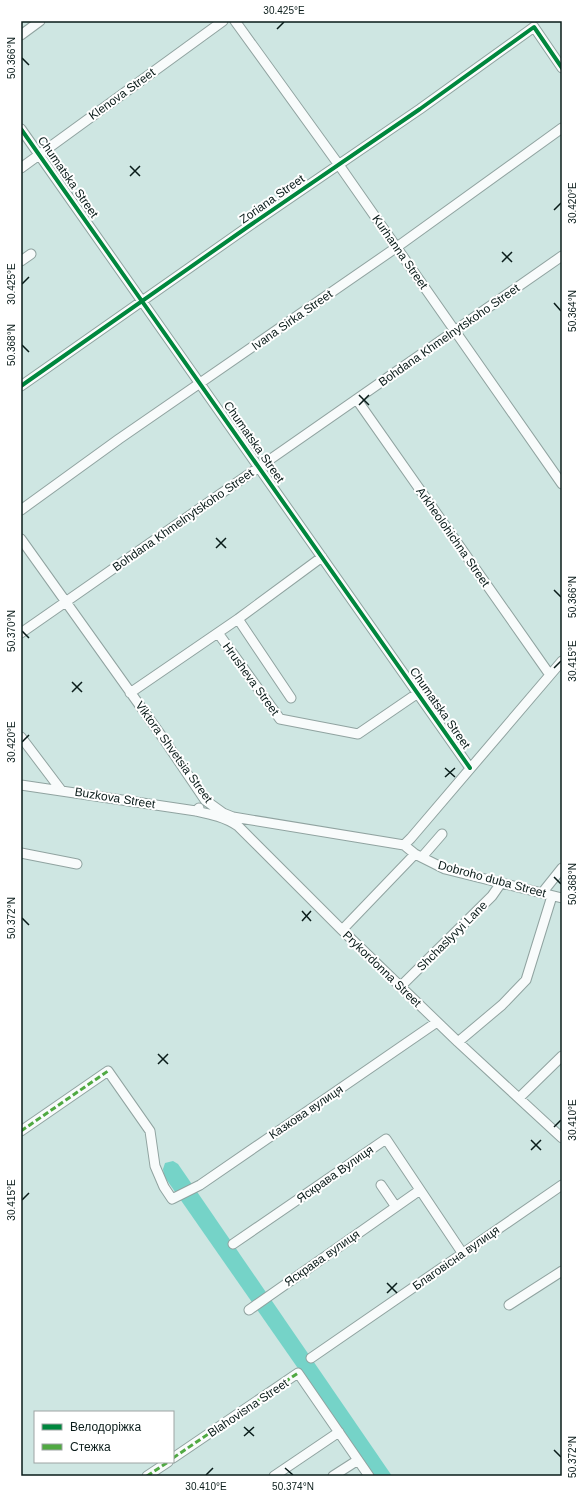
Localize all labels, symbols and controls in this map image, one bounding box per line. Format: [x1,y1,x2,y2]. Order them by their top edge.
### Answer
text: 30.425°E [263,5,305,16]
text: 50.366°N [6,37,17,79]
street label: Klenova Street [86,65,158,123]
street label: Chumatska Street [35,134,102,221]
street label: Zoriana Street [237,171,308,227]
text: 30.420°E [567,182,578,224]
street label: Kurhanna Street [369,212,431,292]
text: 30.425°E [6,263,17,305]
street label: Bohdana Khmelnytskoho Street [376,280,523,389]
street label: Ivana Sirka Street [249,287,336,353]
text: 50.364°N [567,290,578,332]
text: 50.368°N [6,324,17,366]
street label: Chumatska Street [221,399,288,486]
street label: Bohdana Khmelnytskoho Street [110,465,257,574]
street label: Arkheolohichna Street [413,485,493,590]
text: 50.366°N [567,576,578,618]
text: 50.370°N [6,610,17,652]
street label: Hrusheva Street [220,640,283,719]
text: 30.415°E [567,640,578,682]
street label: Chumatska Street [407,665,474,752]
street label: Viktora Shvetsia Street [133,699,216,806]
text: 30.420°E [6,721,17,763]
street label: Buzkova Street [74,785,157,811]
street label: Dobroho duba Street [436,858,548,900]
text: 50.368°N [567,863,578,905]
text: 50.372°N [6,897,17,939]
street label: Shchaslyvyi Lane [414,898,490,974]
street label: Prykordonna Street [340,928,425,1010]
street label: Казкова вулиця [266,1082,346,1142]
text: 30.410°E [567,1099,578,1141]
street label: Яскрава Вулиця [294,1142,376,1206]
text: 30.415°E [6,1179,17,1221]
street label: Благовісна вулиця [410,1223,502,1293]
street label: Яскрава вулиця [282,1227,362,1289]
street label: Blahovisna Street [205,1376,291,1440]
legend [34,1411,174,1463]
text: Велодоріжка [70,1420,141,1434]
text: 50.372°N [567,1436,578,1478]
text: Стежка [70,1440,111,1454]
text: 30.410°E [185,1481,227,1492]
text: 50.374°N [272,1481,314,1492]

